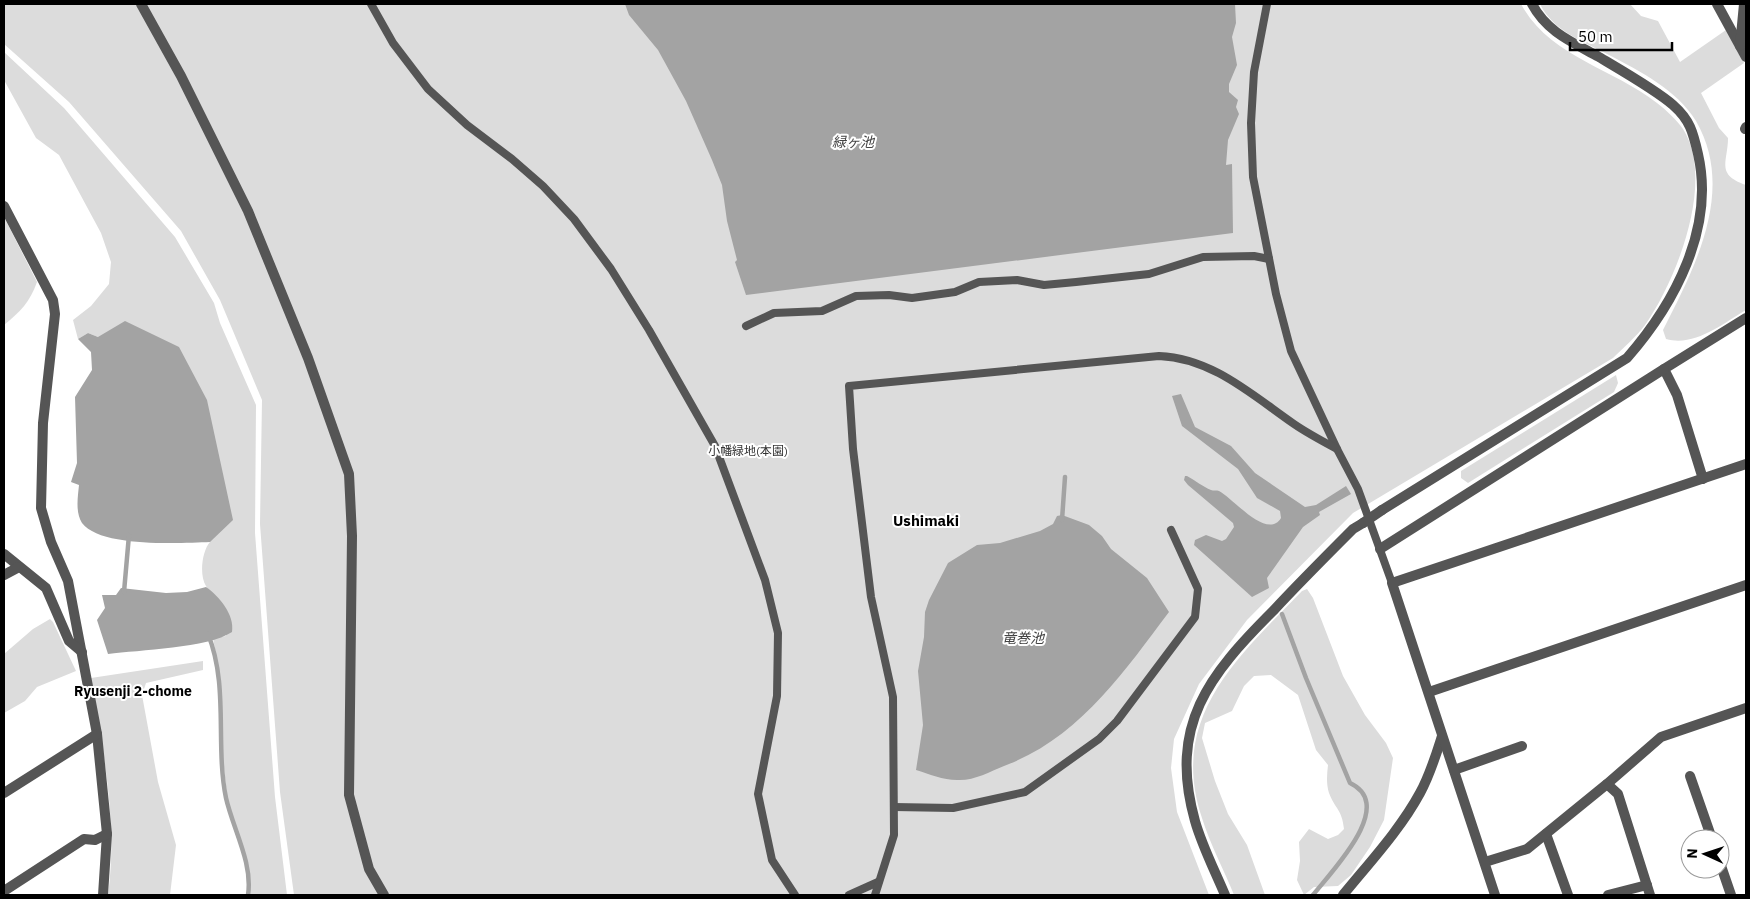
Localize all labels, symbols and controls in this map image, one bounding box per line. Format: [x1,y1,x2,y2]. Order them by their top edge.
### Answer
scale bar [1570,20,1672,52]
text: 50 m [1578,27,1613,46]
water label: 緑ヶ池 [832,133,876,151]
park label: 小幡緑地(本園) [708,443,788,458]
district label: Ushimaki [893,511,959,530]
water label: 竜巻池 [1002,629,1046,647]
district label: Ryusenji 2-chome [74,682,192,700]
north arrow [1680,829,1730,879]
text: N [1683,848,1701,859]

